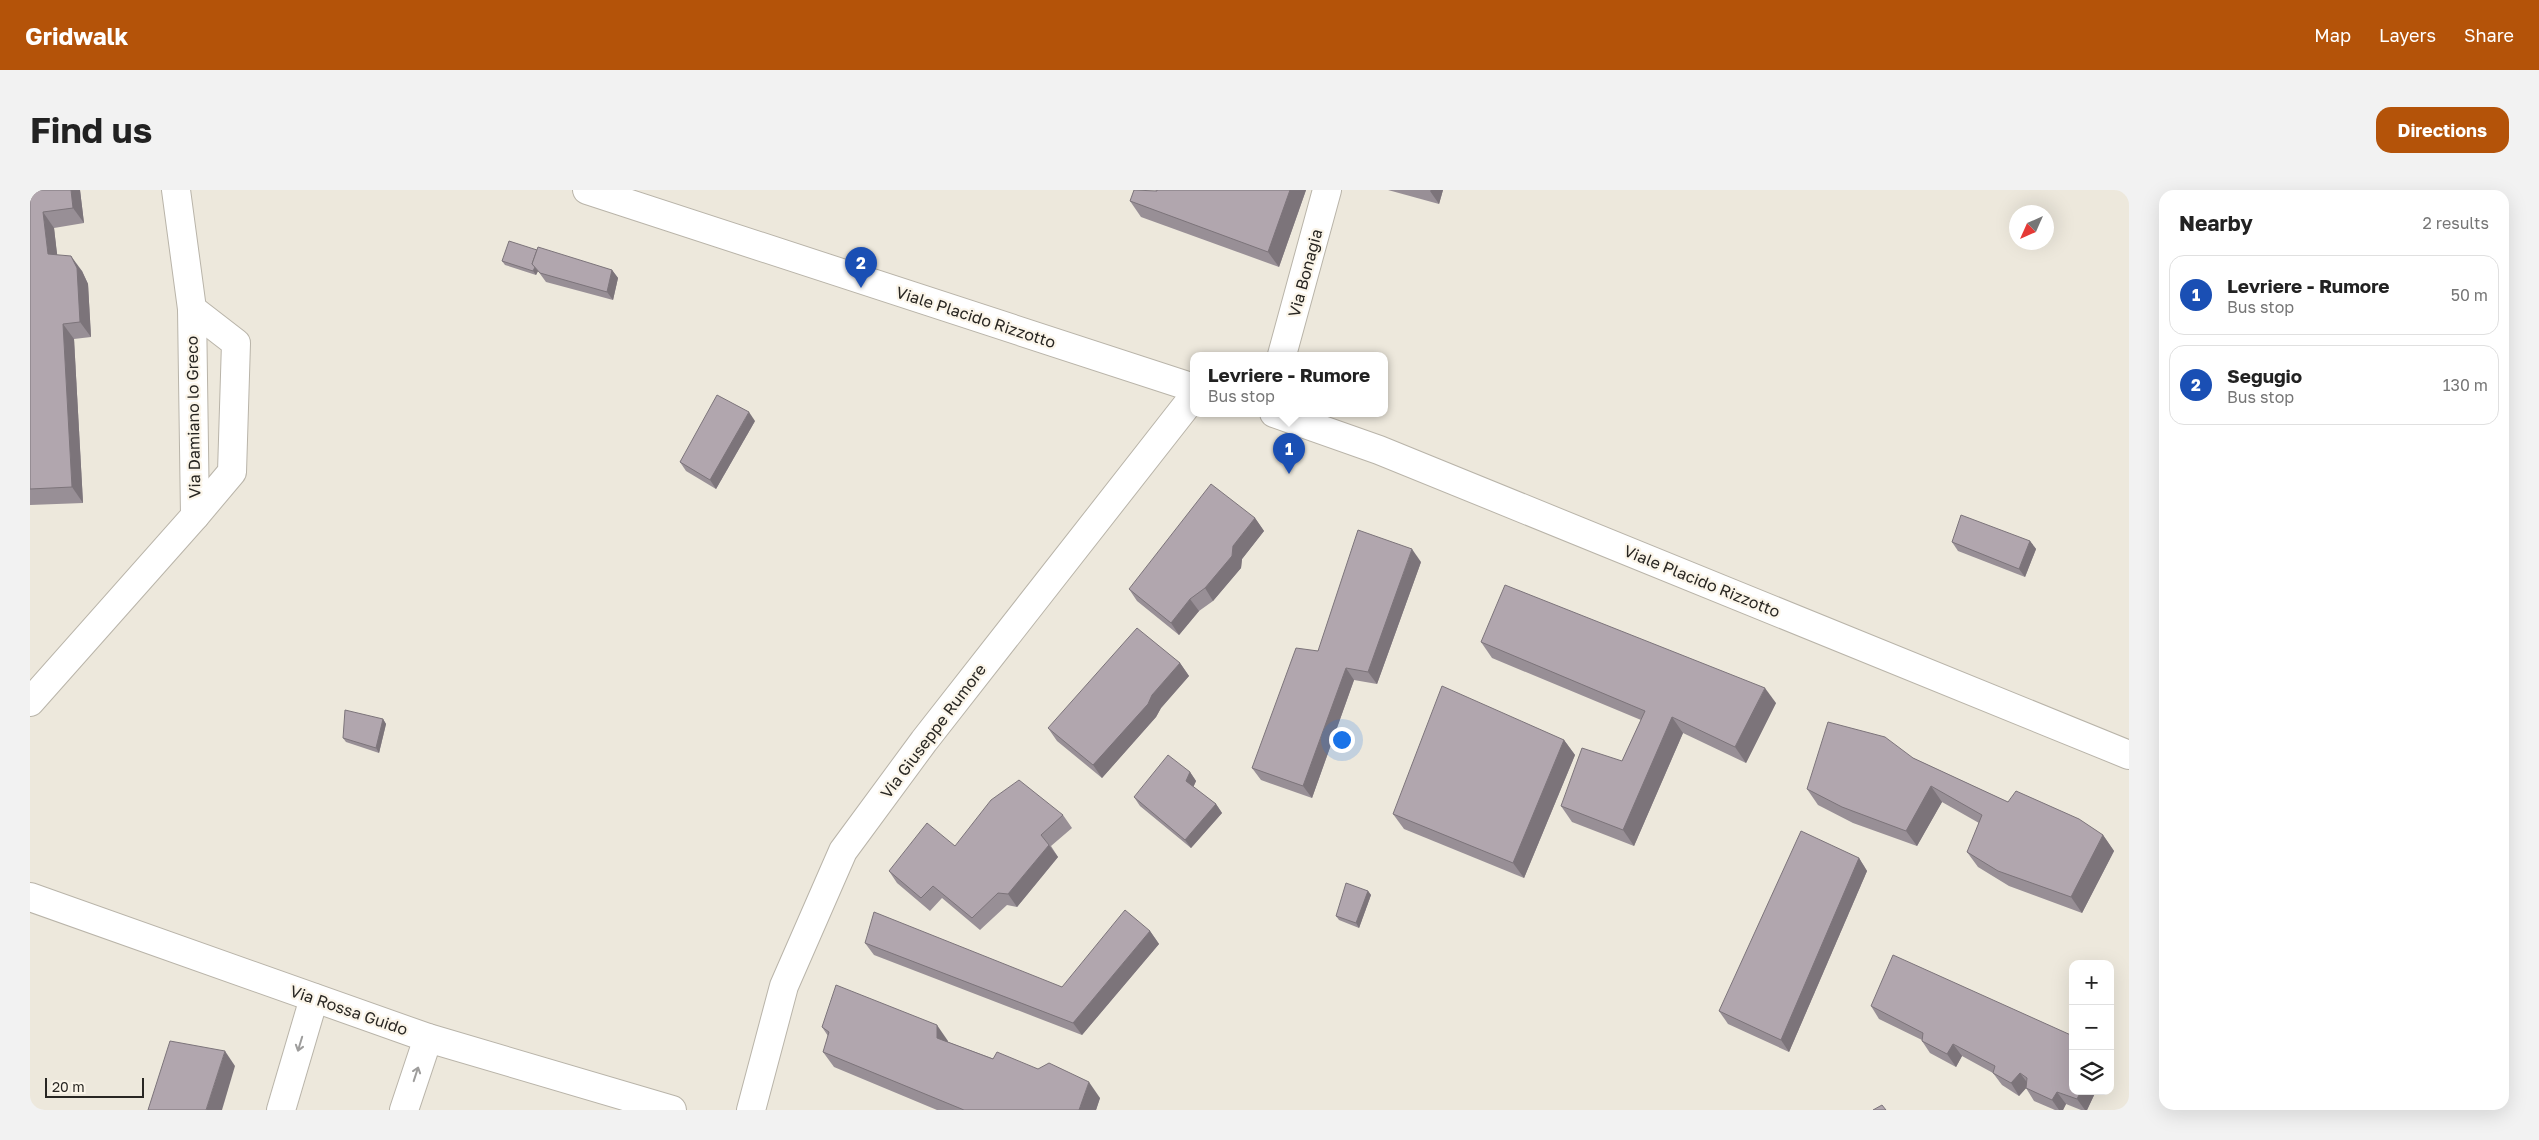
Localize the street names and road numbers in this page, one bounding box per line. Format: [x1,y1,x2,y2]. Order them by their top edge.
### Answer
street label: Via Bonagia [1284,227,1326,319]
street label: Viale Placido Rizzotto [894,282,1058,352]
street label: Via Damiano lo Greco [182,335,204,499]
street label: Viale Placido Rizzotto [1621,540,1783,622]
street label: Via Giuseppe Rumore [876,660,990,802]
street label: Via Rossa Guido [288,981,410,1039]

